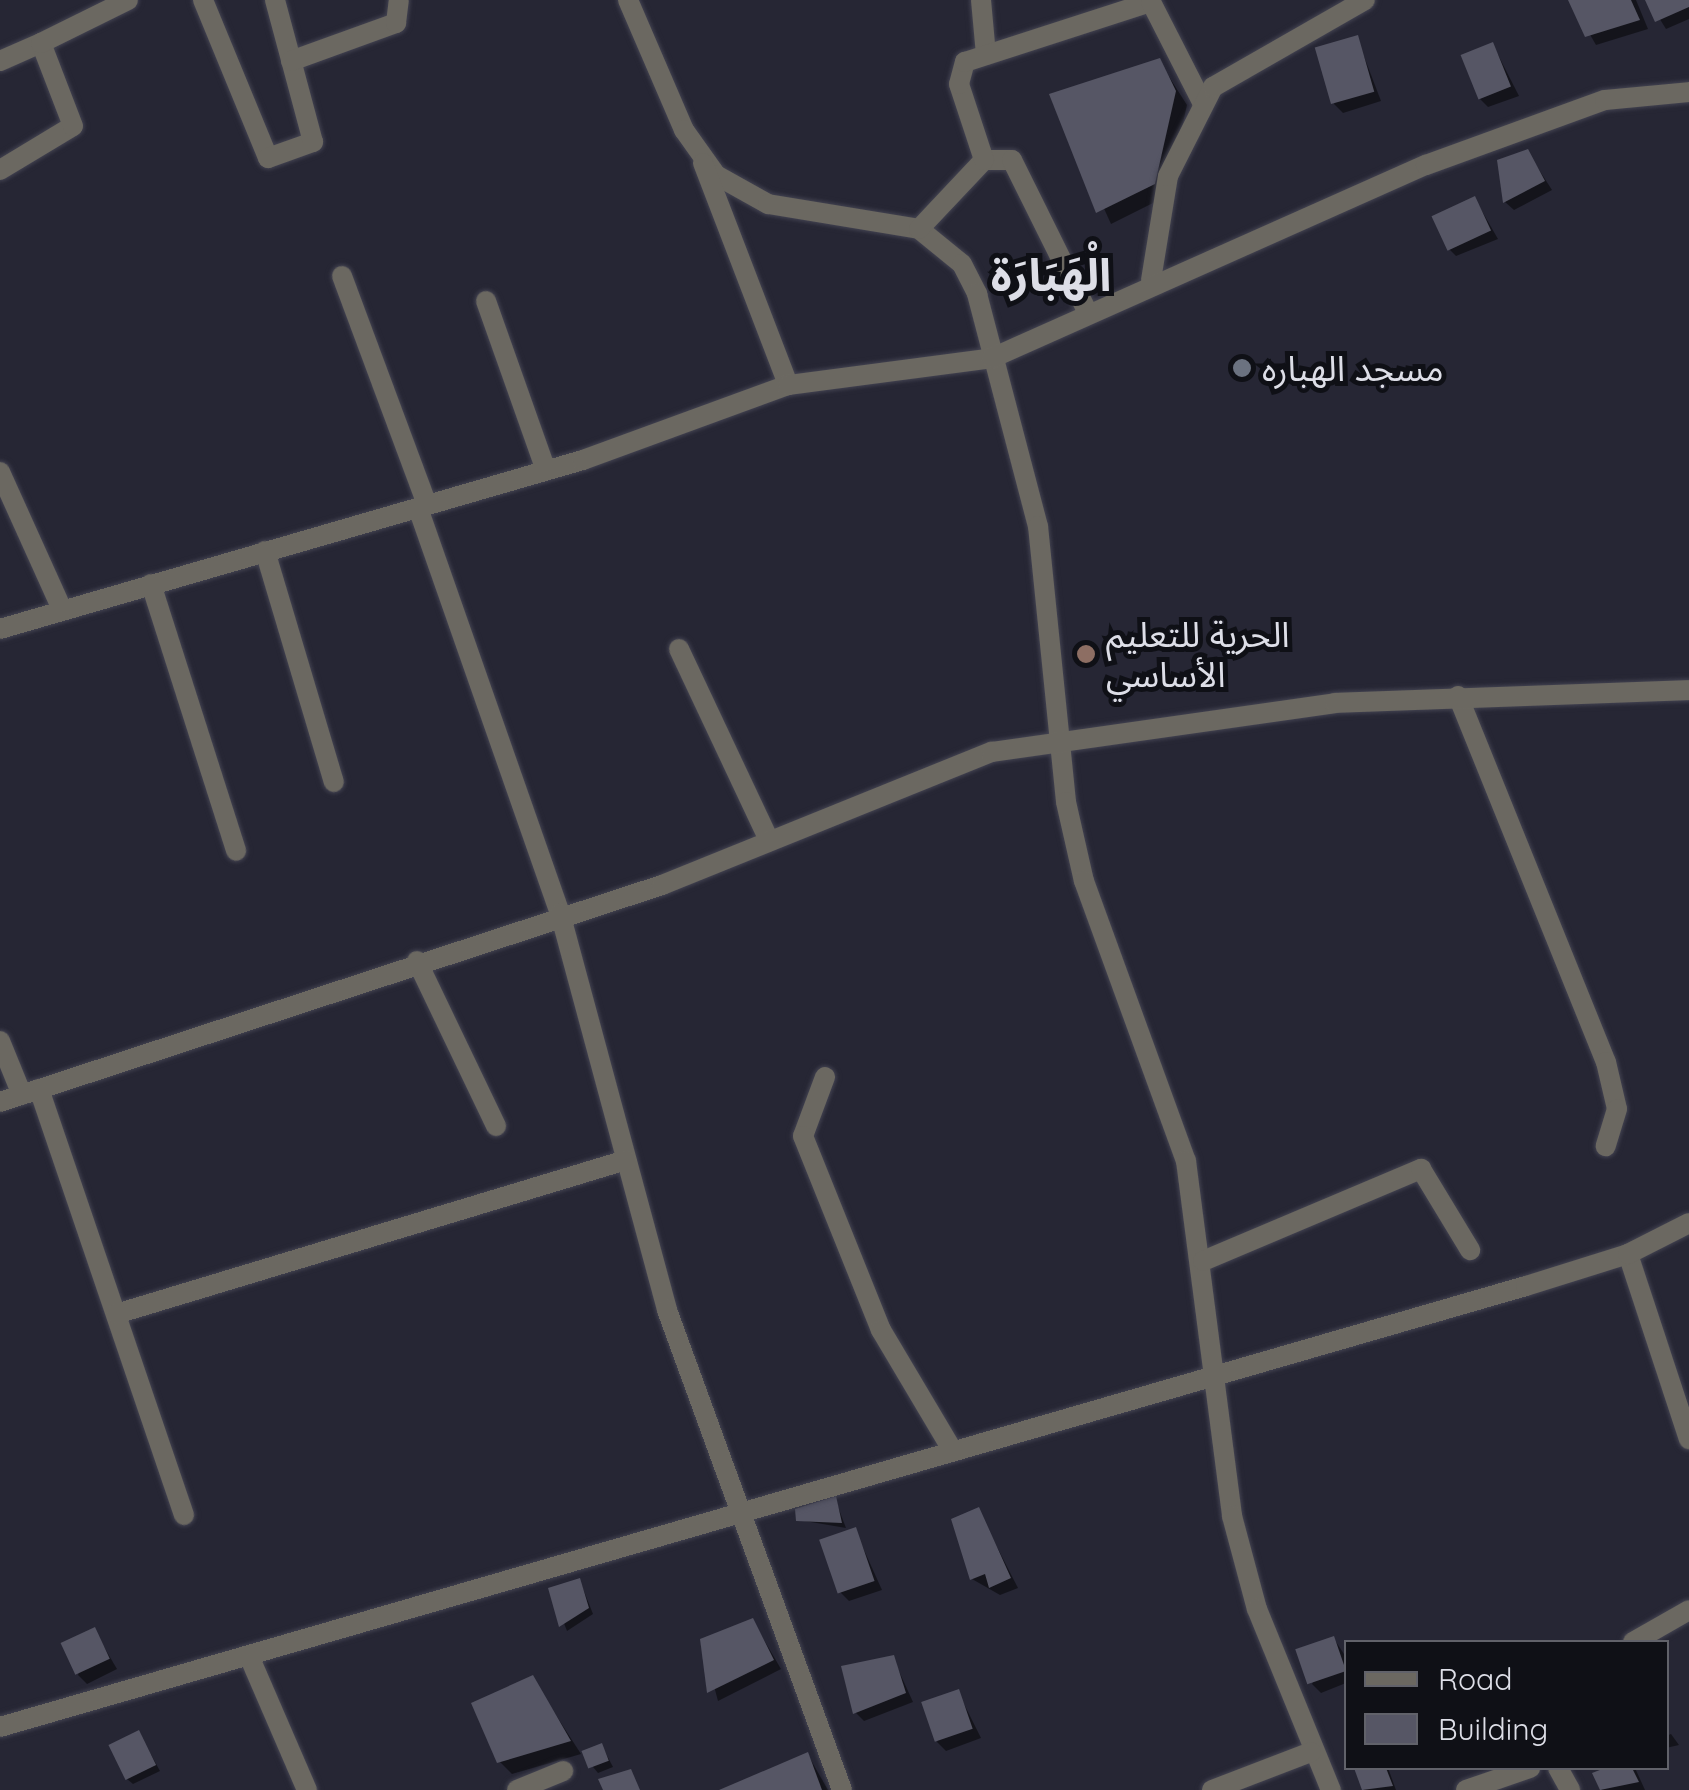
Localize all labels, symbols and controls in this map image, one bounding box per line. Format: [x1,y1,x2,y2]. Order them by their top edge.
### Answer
district label: الْهَبَارَة [991,248,1111,302]
place label: مسجد الهباره [1262,347,1444,389]
marker: مسجد الهباره [1231,357,1253,379]
place label: الحرية للتعليم الأساسي [1106,613,1290,695]
marker: الحرية للتعليم الأساسي [1075,643,1097,665]
legend [1344,1640,1669,1770]
text: Road [1438,1660,1512,1698]
text: Building [1438,1710,1548,1748]

